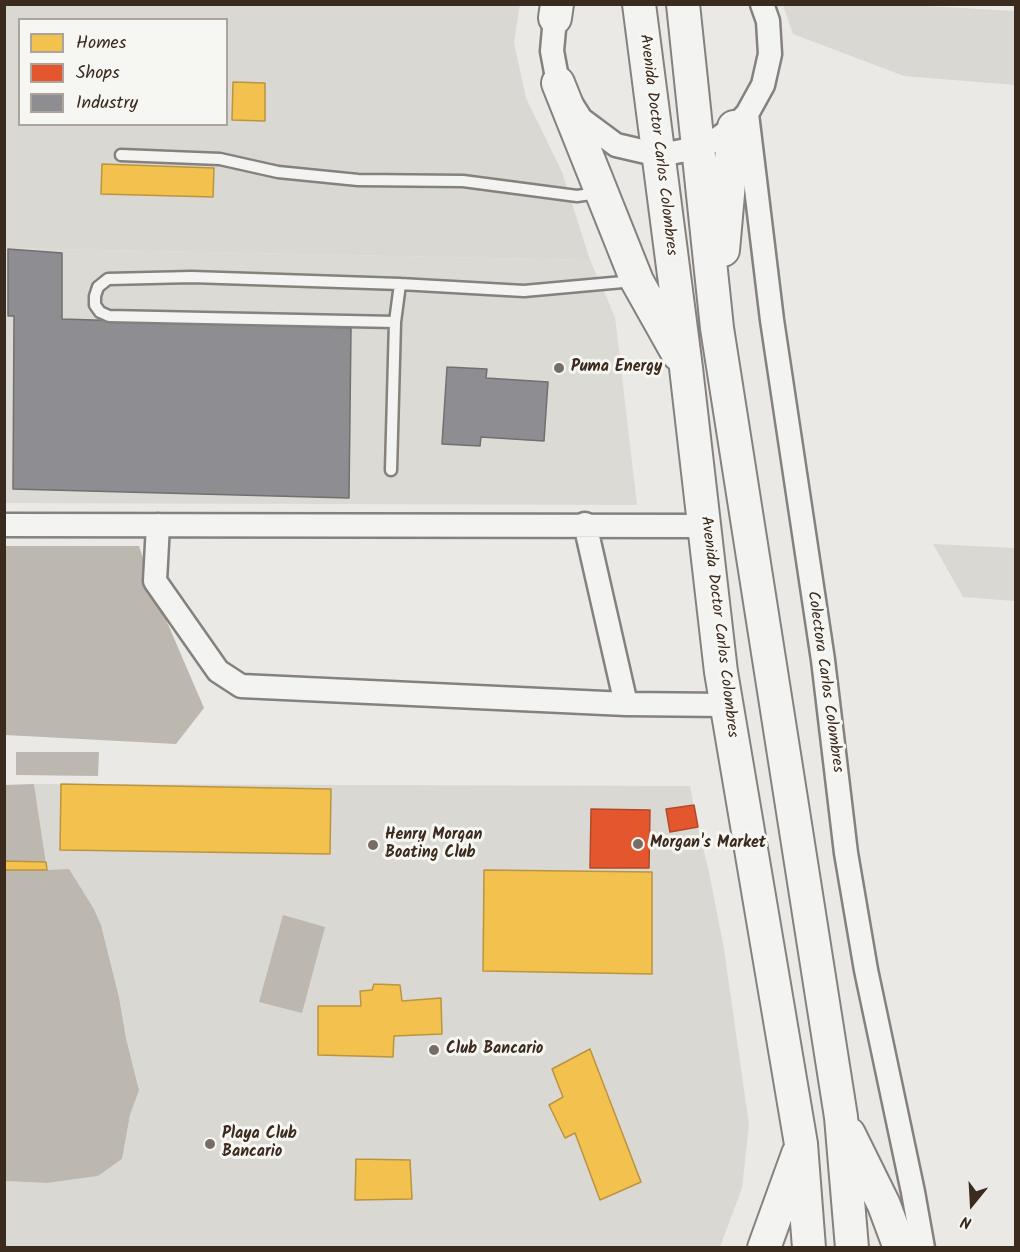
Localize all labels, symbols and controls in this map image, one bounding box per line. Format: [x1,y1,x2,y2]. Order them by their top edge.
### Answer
legend [18,18,228,126]
text: Homes [76,29,126,58]
street label: Avenida Doctor Carlos Colombres [634,33,680,257]
text: Shops [76,59,120,88]
text: Industry [76,89,138,118]
place label: Puma Energy [571,358,662,378]
marker: Puma Energy [552,361,566,375]
street label: Avenida Doctor Carlos Colombres [695,515,741,739]
street label: Colectora Carlos Colombres [802,590,846,774]
place label: Henry Morgan Boating Club [385,826,482,864]
place label: Morgan's Market [650,834,766,854]
marker: Morgan's Market [631,837,645,851]
marker: Henry Morgan Boating Club [366,838,380,852]
place label: Club Bancario [446,1040,543,1060]
marker: Club Bancario [427,1043,441,1057]
place label: Playa Club Bancario [222,1125,297,1163]
marker: Playa Club Bancario [203,1137,217,1151]
north arrow [942,1174,1002,1234]
text: N [958,1208,975,1235]

